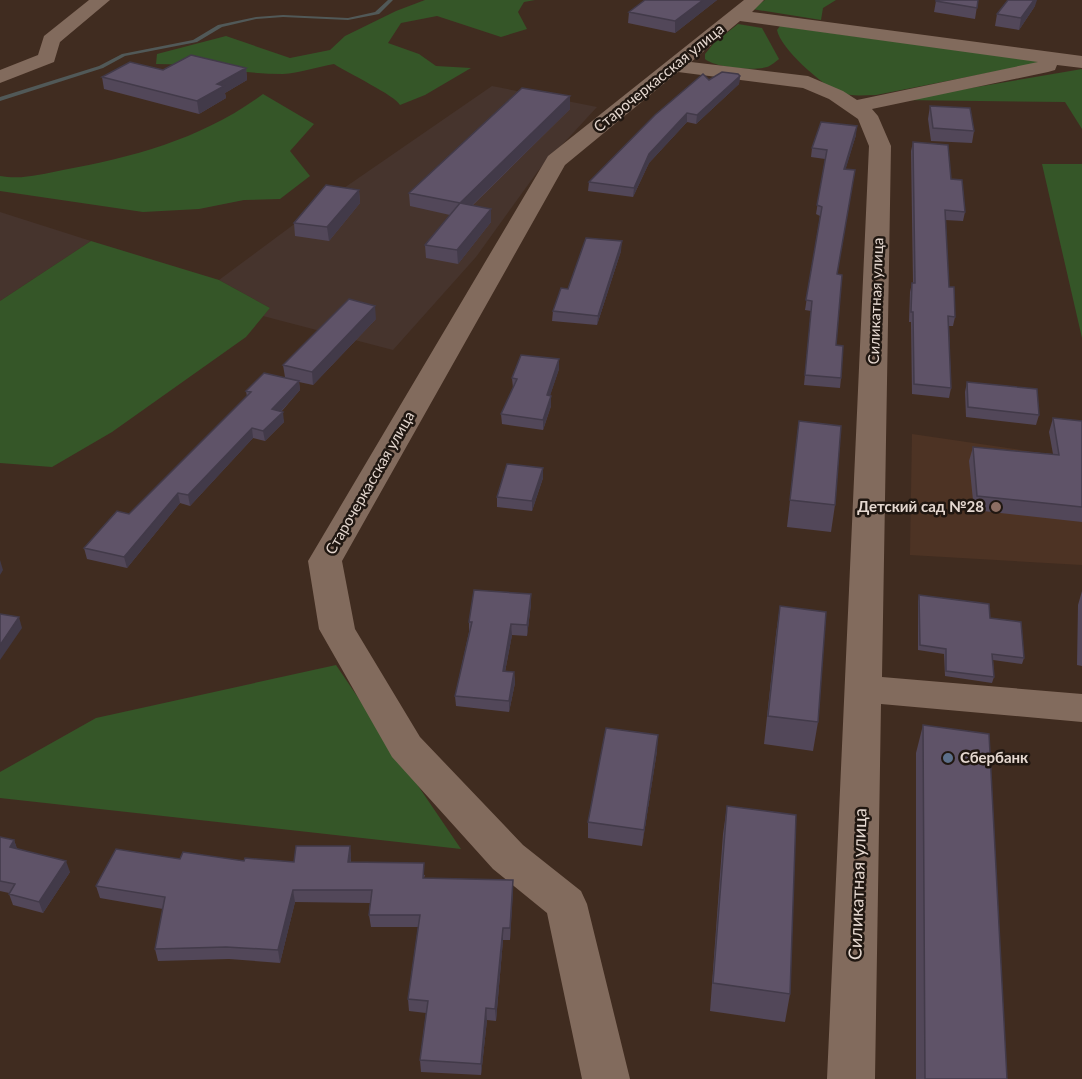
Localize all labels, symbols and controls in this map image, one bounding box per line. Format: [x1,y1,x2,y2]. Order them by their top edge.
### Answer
street label: Старочеркасская улица [590,19,727,135]
street label: Силикатная улица [864,237,886,365]
street label: Старочеркасская улица [321,408,418,557]
place label: Детский сад №28 [857,497,984,515]
marker: Детский сад №28 [989,500,1003,514]
place label: Сбербанк [960,748,1029,766]
marker: Сбербанк [941,751,955,765]
street label: Силикатная улица [843,808,871,960]

